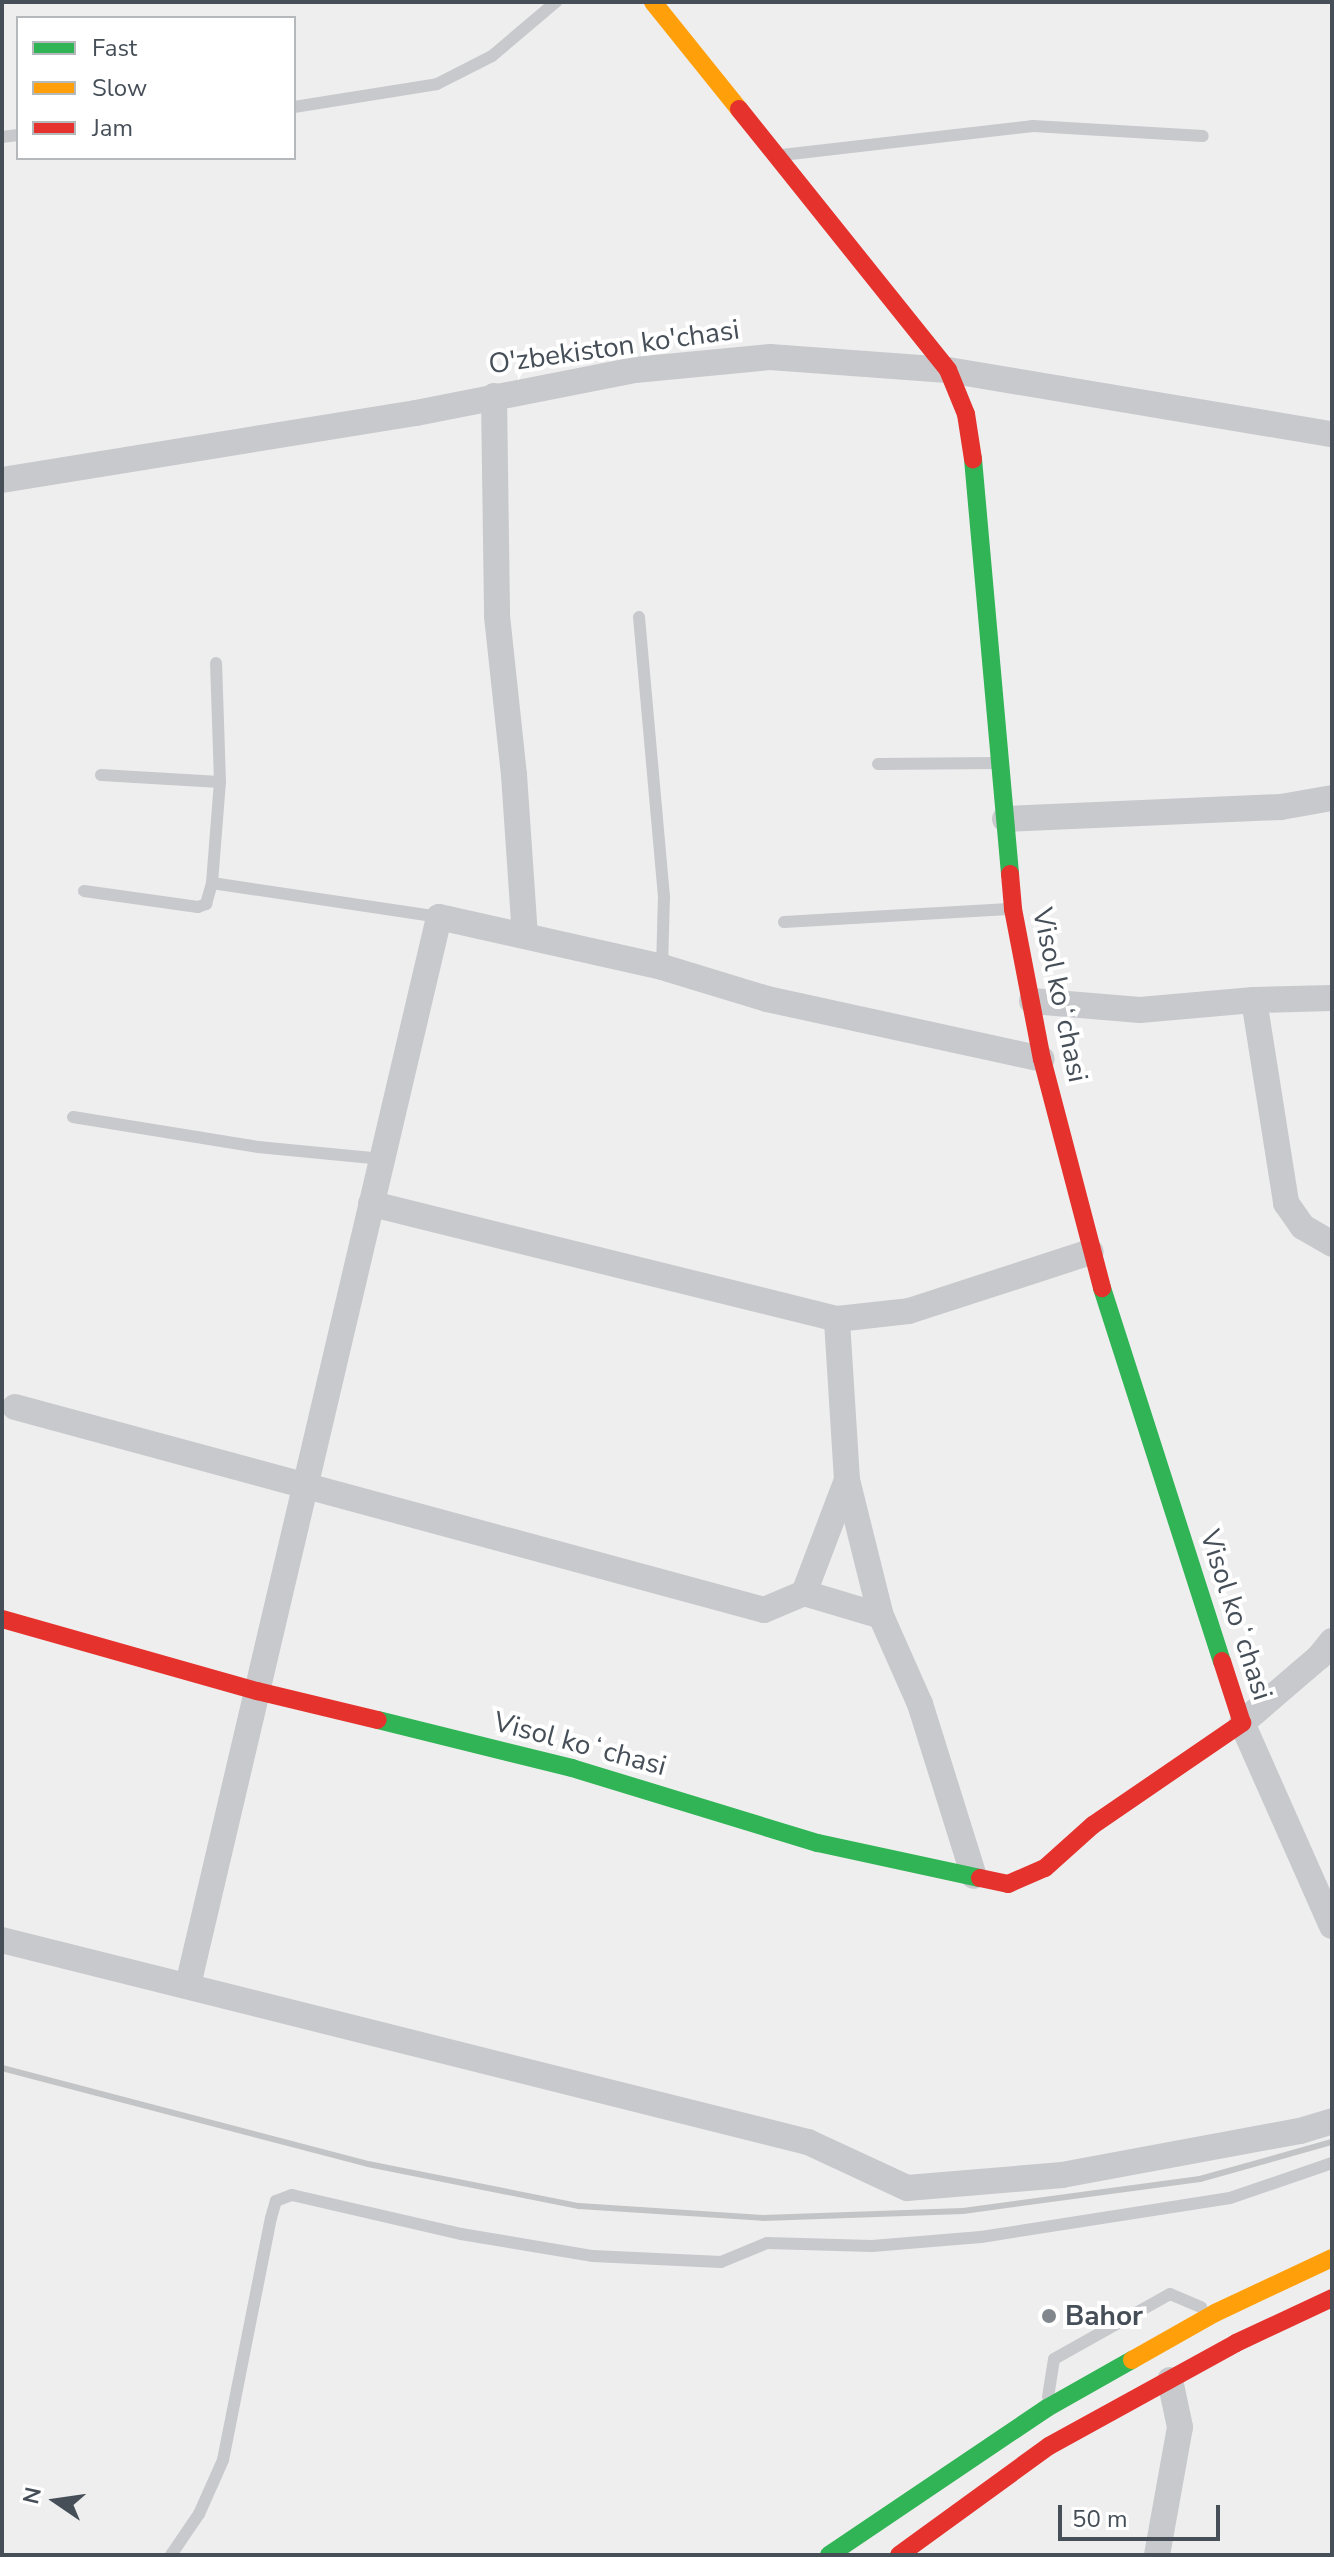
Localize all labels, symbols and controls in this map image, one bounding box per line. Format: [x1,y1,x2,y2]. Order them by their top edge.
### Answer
legend [16,16,296,160]
text: Fast [92,32,137,64]
text: Slow [92,72,147,104]
text: Jam [92,112,133,144]
street label: O'zbekiston ko'chasi [486,313,742,381]
street label: Visol koʻchasi [1025,905,1095,1085]
street label: Visol koʻchasi [1193,1526,1279,1704]
street label: Visol koʻchasi [490,1705,670,1783]
place label: Bahor [1065,2299,1143,2333]
marker: Bahor [1040,2307,1058,2325]
north arrow [16,2461,96,2541]
text: N [16,2484,49,2507]
scale bar [1062,2489,1224,2539]
text: 50 m [1072,2503,1128,2535]

